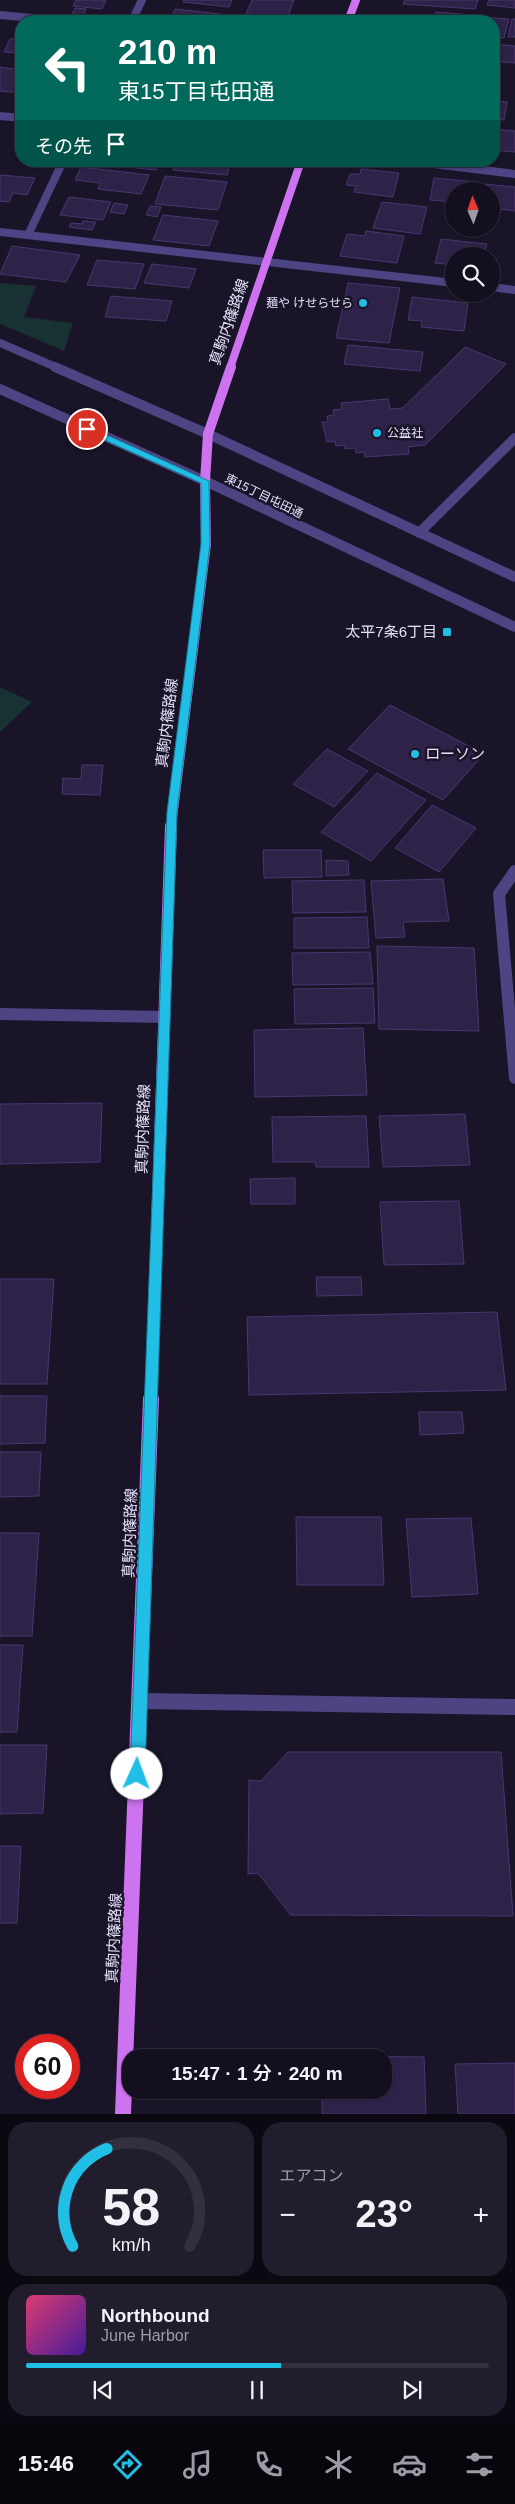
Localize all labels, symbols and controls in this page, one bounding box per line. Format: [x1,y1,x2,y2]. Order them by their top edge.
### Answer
text: 210 m [118,32,217,71]
icon: left [35,35,100,100]
text: 東15丁目屯田通 [118,79,274,104]
icon: arrive [102,130,130,158]
text: その先 [35,136,92,157]
north arrow [445,182,500,238]
map controls [445,182,500,302]
button: search [445,247,500,302]
street label: 真駒内篠路線 [206,277,251,367]
place label: 麺や けせらせら [266,296,353,310]
marker: 麺や けせらせら [357,297,369,309]
pin [66,408,108,450]
icon: arrive [73,415,101,443]
place label: 公益社 [387,426,423,440]
marker: 公益社 [371,427,383,439]
street label: 東15丁目屯田通 [223,471,305,521]
place label: 太平7条6丁目 [345,623,437,640]
marker: 太平7条6丁目 [441,626,453,638]
street label: 真駒内篠路線 [153,677,180,769]
place label: ローソン [425,745,485,762]
marker: ローソン [409,748,421,760]
street label: 真駒内篠路線 [132,1084,153,1174]
street label: 真駒内篠路線 [119,1488,140,1578]
position arrow [110,1747,162,1799]
street label: 真駒内篠路線 [103,1893,124,1983]
speed limit sign: 60 [15,2034,80,2099]
text: 15:47 · 1 分 · 240 m [171,2063,343,2084]
text: エアコン [280,2167,344,2184]
text: 58 [102,2178,160,2236]
text: 23° [356,2193,413,2235]
text: − [280,2199,296,2230]
text: + [473,2199,489,2230]
text: km/h [111,2235,150,2255]
text: Northbound [101,2305,210,2326]
text: June Harbor [101,2327,189,2344]
icon: previous [89,2376,117,2404]
icon: pause [243,2376,271,2404]
icon: next [398,2376,426,2404]
icon: directions [110,2447,145,2482]
icon: music [180,2447,215,2482]
icon: phone [251,2447,286,2482]
icon: climate [321,2447,356,2482]
icon: car [392,2447,427,2482]
icon: filters [462,2447,497,2482]
text: 15:46 [18,2451,74,2476]

